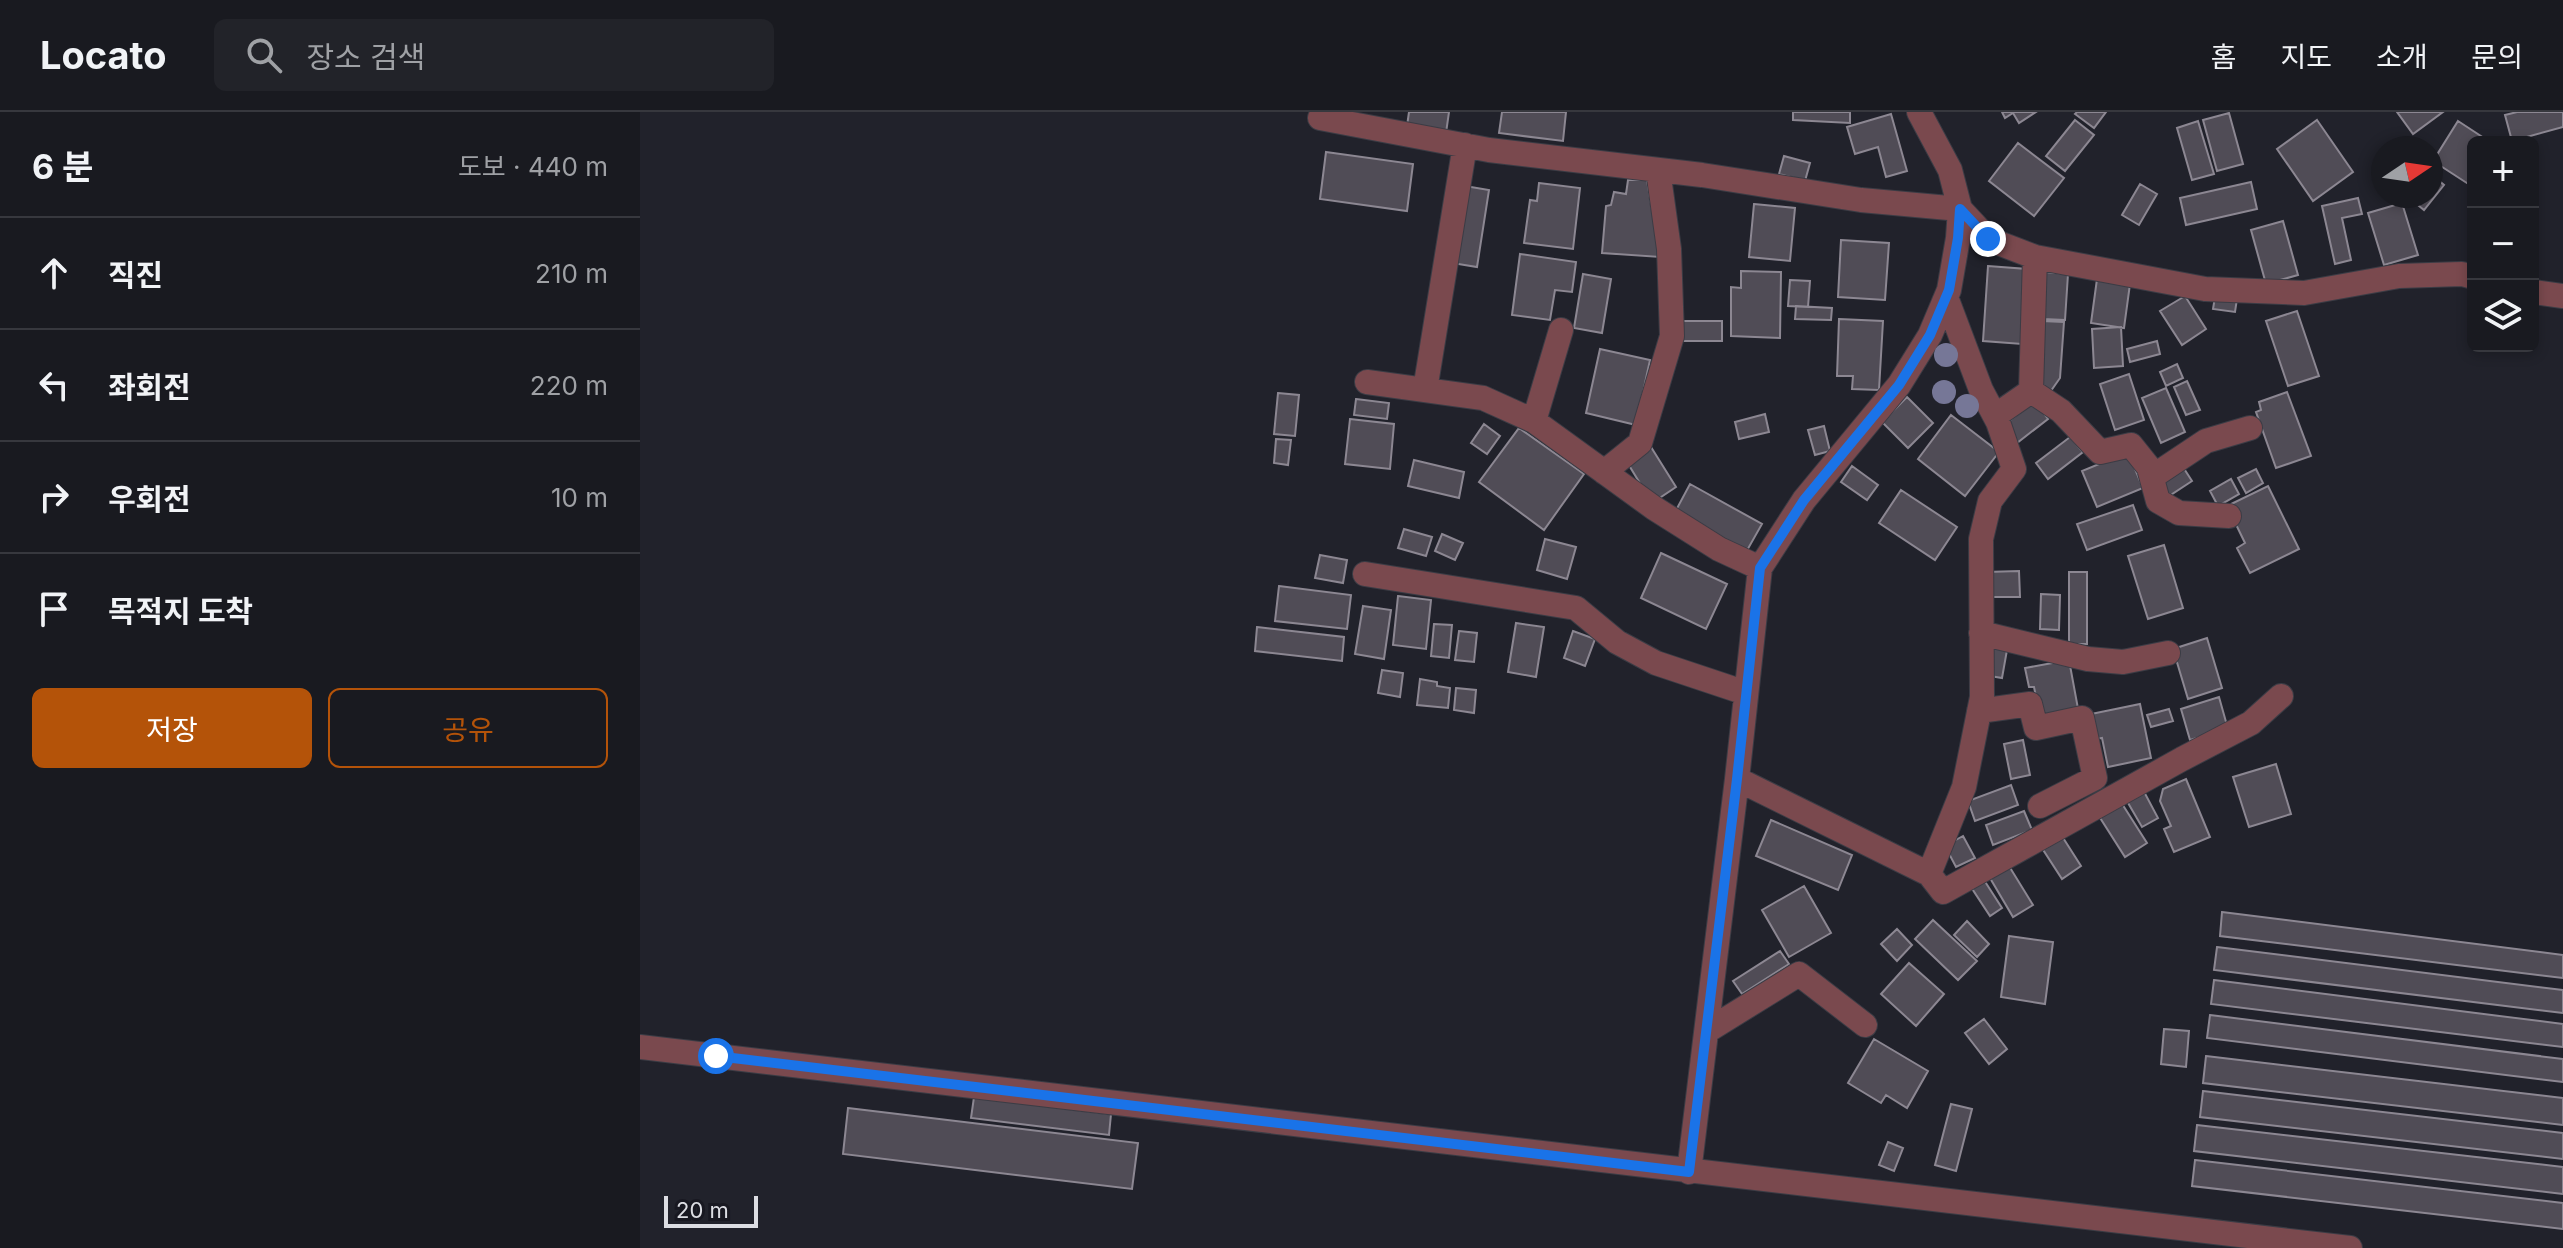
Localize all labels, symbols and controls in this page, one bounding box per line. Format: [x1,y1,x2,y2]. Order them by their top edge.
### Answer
search box [214,19,774,91]
text: Locato [40,32,166,78]
icon: search [242,33,286,77]
text: 장소 검색 [306,39,425,75]
text: 홈 [2211,40,2236,74]
text: 지도 [2280,40,2332,74]
text: 소개 [2376,40,2427,74]
text: 문의 [2471,40,2523,74]
north arrow [2371,136,2443,208]
map controls [2467,136,2539,352]
button: + [2467,136,2539,208]
text: 6 분 [32,146,93,187]
text: 도보 · 440 m [458,151,608,182]
button: − [2467,208,2539,280]
route end [1970,221,2006,257]
icon: ahead [32,251,76,295]
text: 직진 [108,257,163,293]
text: 210 m [535,258,608,289]
button: layers [2467,280,2539,352]
icon: left [32,363,76,407]
text: 좌회전 [108,369,191,405]
text: 220 m [530,370,608,401]
icon: right [32,475,76,519]
text: 우회전 [108,481,191,517]
text: 10 m [551,482,608,513]
icon: arrive [32,587,76,631]
text: 목적지 도착 [108,593,253,629]
button: 저장 [32,688,312,768]
button: 공유 [328,688,608,768]
route start [698,1038,734,1074]
scale bar [664,1192,758,1228]
text: 20 m [676,1197,729,1223]

